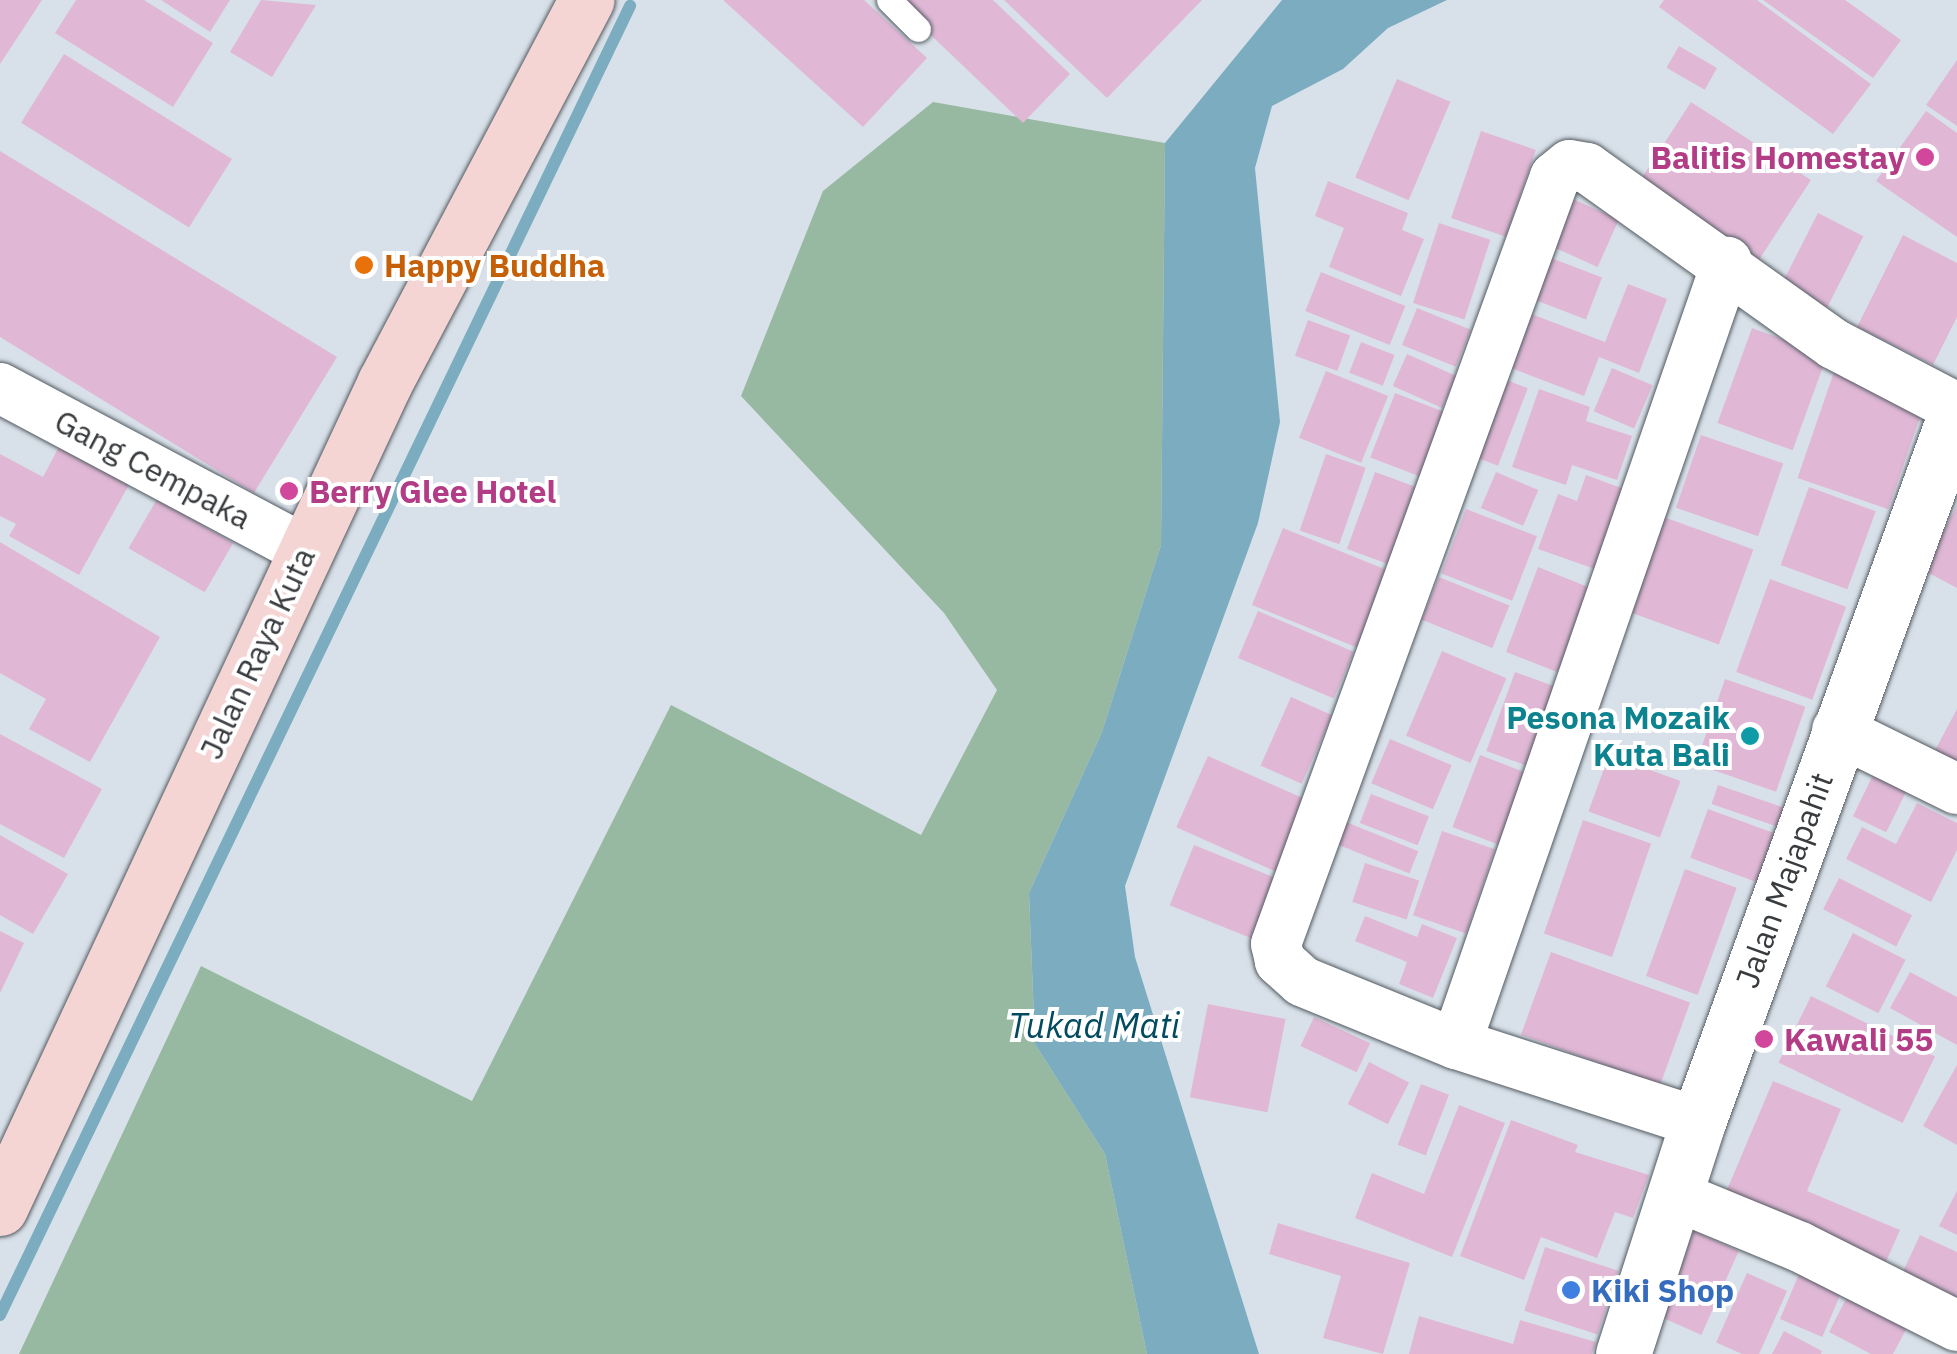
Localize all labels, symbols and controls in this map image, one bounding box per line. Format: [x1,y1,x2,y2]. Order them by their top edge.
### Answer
place label: Balitis Homestay [1651,138,1905,176]
marker: Balitis Homestay [1914,146,1936,168]
place label: Happy Buddha [384,246,605,284]
marker: Happy Buddha [353,254,375,276]
street label: Gang Cempaka [48,401,258,537]
place label: Berry Glee Hotel [309,472,556,510]
marker: Berry Glee Hotel [278,480,300,502]
street label: Jalan Raya Kuta [191,541,323,765]
place label: Pesona Mozaik Kuta Bali [1506,699,1730,774]
marker: Pesona Mozaik Kuta Bali [1739,725,1761,747]
street label: Jalan Majapahit [1727,767,1841,993]
water label: Tukad Mati [1008,1004,1180,1046]
place label: Kawali 55 [1784,1020,1933,1058]
marker: Kawali 55 [1753,1028,1775,1050]
place label: Kiki Shop [1591,1271,1734,1309]
marker: Kiki Shop [1560,1279,1582,1301]

